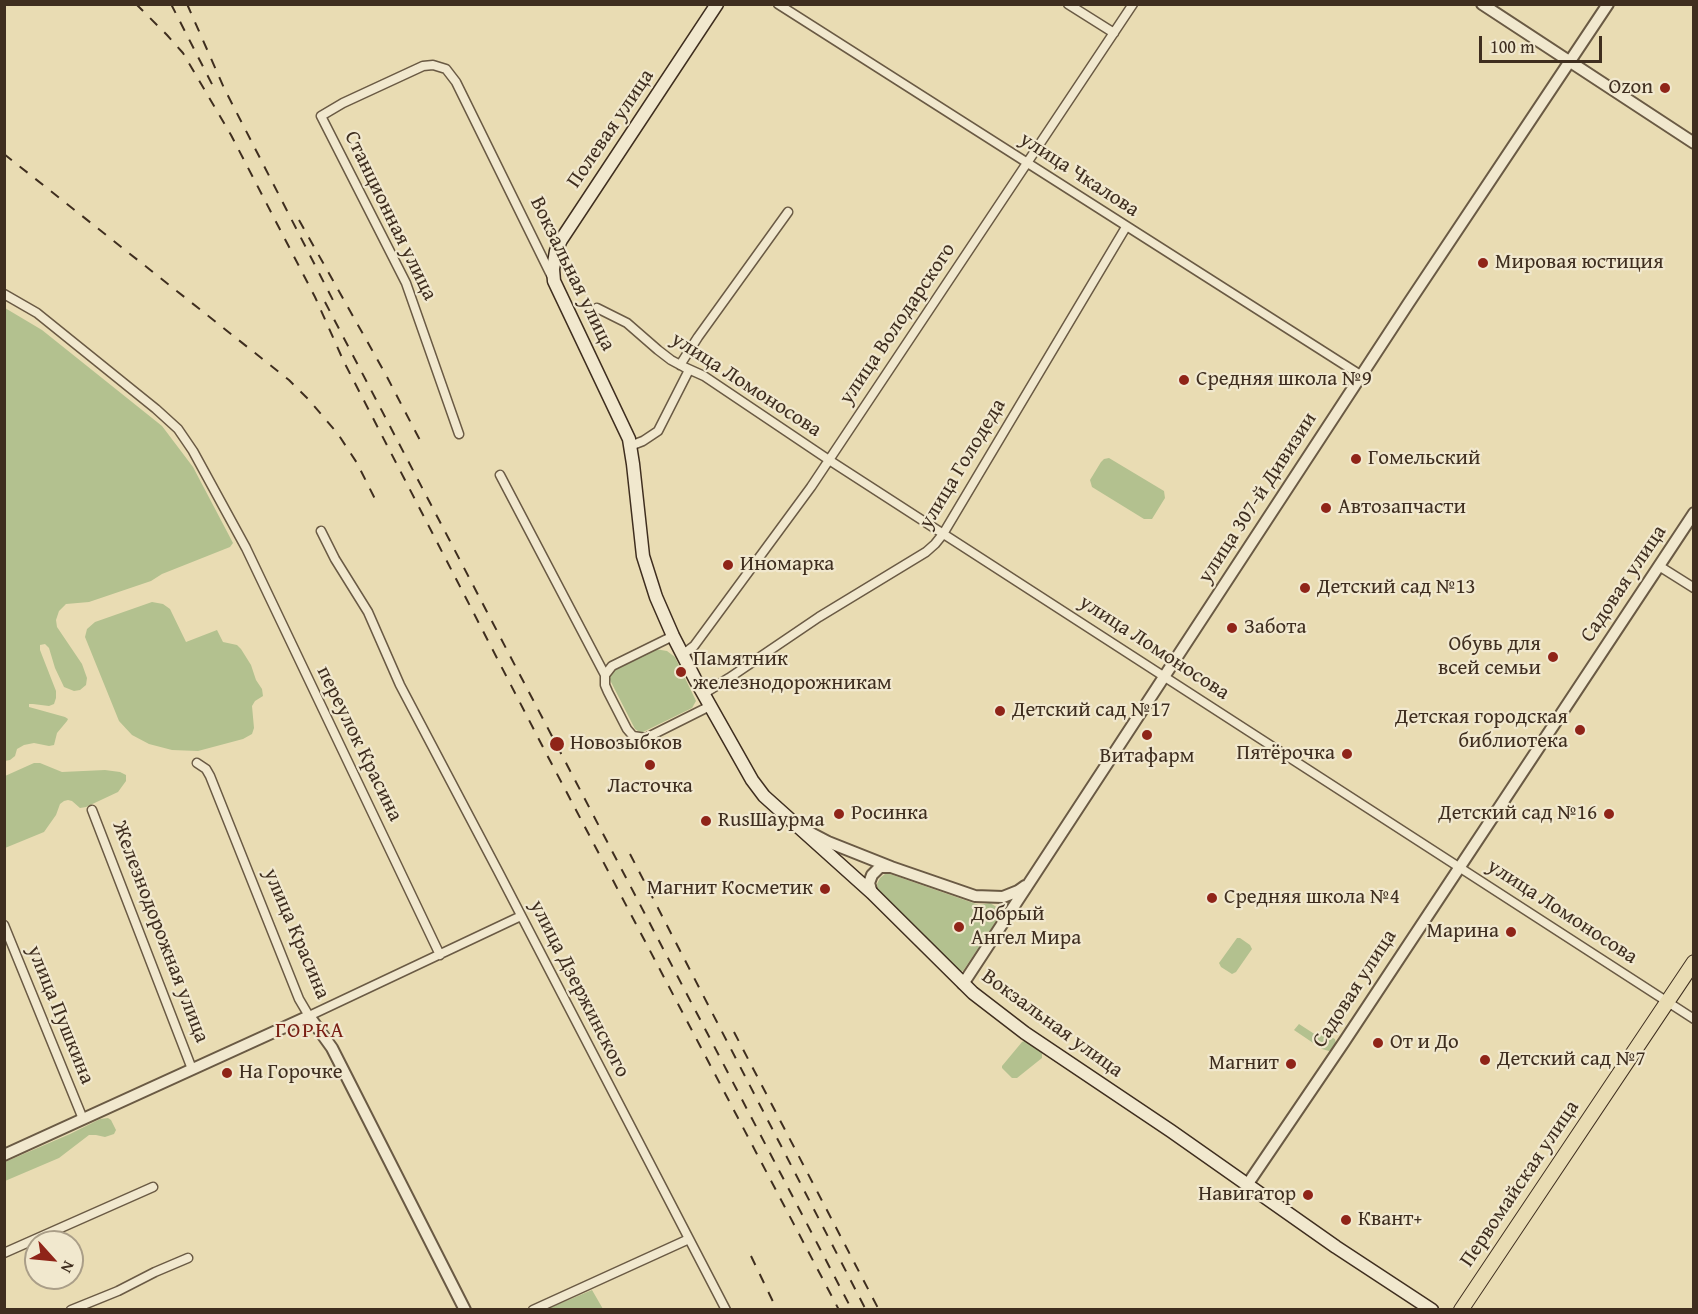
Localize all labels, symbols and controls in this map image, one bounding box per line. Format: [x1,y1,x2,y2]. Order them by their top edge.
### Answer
scale bar [1482,24,1605,62]
text: 100 m [1490,33,1535,60]
street label: Полевая улица [562,65,660,193]
place label: Ozon [1609,75,1653,101]
marker: Ozon [1658,81,1672,95]
street label: Станционная улица [338,127,442,305]
street label: улица Чкалова [1014,127,1144,223]
street label: Вокзальная улица [524,193,620,355]
street label: улица Володарского [835,238,961,410]
place label: Мировая юстиция [1495,250,1664,276]
marker: Мировая юстиция [1476,256,1490,270]
street label: улица Ломоносова [666,327,826,443]
place label: Средняя школа №9 [1196,367,1372,393]
marker: Средняя школа №9 [1177,373,1191,387]
street label: улица Голодеда [914,394,1012,534]
street label: улица 307-й Дивизии [1193,408,1323,588]
place label: Гомельский [1368,446,1481,472]
marker: Гомельский [1349,452,1363,466]
place label: Автозапчасти [1338,495,1466,521]
marker: Автозапчасти [1319,501,1333,515]
street label: Садовая улица [1576,521,1672,647]
place label: Иномарка [740,552,834,578]
marker: Иномарка [721,558,735,572]
place label: Детский сад №13 [1317,575,1476,601]
marker: Детский сад №13 [1298,581,1312,595]
street label: улица Ломоносова [1074,590,1234,706]
place label: Забота [1244,615,1306,641]
marker: Забота [1225,621,1239,635]
place label: Обувь для всей семьи [1438,632,1541,682]
place label: Памятник железнодорожникам [693,647,892,697]
marker: Обувь для всей семьи [1546,650,1560,664]
street label: переулок Красина [310,662,408,826]
marker: Памятник железнодорожникам [674,665,688,679]
place label: Детский сад №17 [1012,698,1171,724]
marker: Детский сад №17 [993,704,1007,718]
place label: Детская городская библиотека [1395,705,1568,755]
marker: Детская городская библиотека [1573,723,1587,737]
marker: Витафарм [1140,728,1154,742]
place label: Новозыбков [570,731,682,757]
marker: Новозыбков [548,735,566,753]
place label: Пятёрочка [1237,741,1335,767]
place label: Витафарм [1100,744,1194,770]
marker: Пятёрочка [1340,747,1354,761]
marker: Ласточка [643,758,657,772]
place label: Ласточка [607,774,693,800]
place label: Росинка [851,801,928,827]
place label: Детский сад №16 [1438,801,1597,827]
marker: Росинка [832,807,846,821]
marker: Детский сад №16 [1602,807,1616,821]
place label: RusШаурма [718,808,824,834]
marker: RusШаурма [699,814,713,828]
street label: Железнодорожная улица [106,818,214,1046]
street label: улица Ломоносова [1482,854,1642,970]
street label: улица Красина [257,865,335,1003]
place label: Магнит Косметик [647,876,813,902]
marker: Магнит Косметик [818,882,832,896]
place label: Средняя школа №4 [1224,885,1400,911]
marker: Средняя школа №4 [1205,891,1219,905]
street label: улица Дзержинского [523,896,635,1082]
place label: Добрый Ангел Мира [971,902,1081,952]
place label: Марина [1427,919,1499,945]
marker: Добрый Ангел Мира [952,920,966,934]
street label: Садовая улица [1307,925,1403,1053]
marker: Марина [1504,925,1518,939]
street label: улица Пушкина [21,942,99,1088]
street label: Вокзальная улица [977,964,1127,1084]
district label: ГОРКА [275,1018,345,1044]
place label: От и До [1390,1030,1459,1056]
marker: От и До [1371,1036,1385,1050]
place label: Детский сад №7 [1497,1047,1646,1073]
place label: Магнит [1209,1051,1279,1077]
marker: Детский сад №7 [1478,1053,1492,1067]
marker: Магнит [1284,1057,1298,1071]
place label: На Горочке [239,1060,343,1086]
marker: На Горочке [220,1066,234,1080]
street label: Первомайская улица [1455,1096,1585,1272]
place label: Навигатор [1198,1182,1296,1208]
marker: Навигатор [1301,1188,1315,1202]
place label: Квант+ [1358,1207,1422,1233]
marker: Квант+ [1339,1213,1353,1227]
north arrow [24,1230,84,1290]
text: N [55,1257,81,1277]

